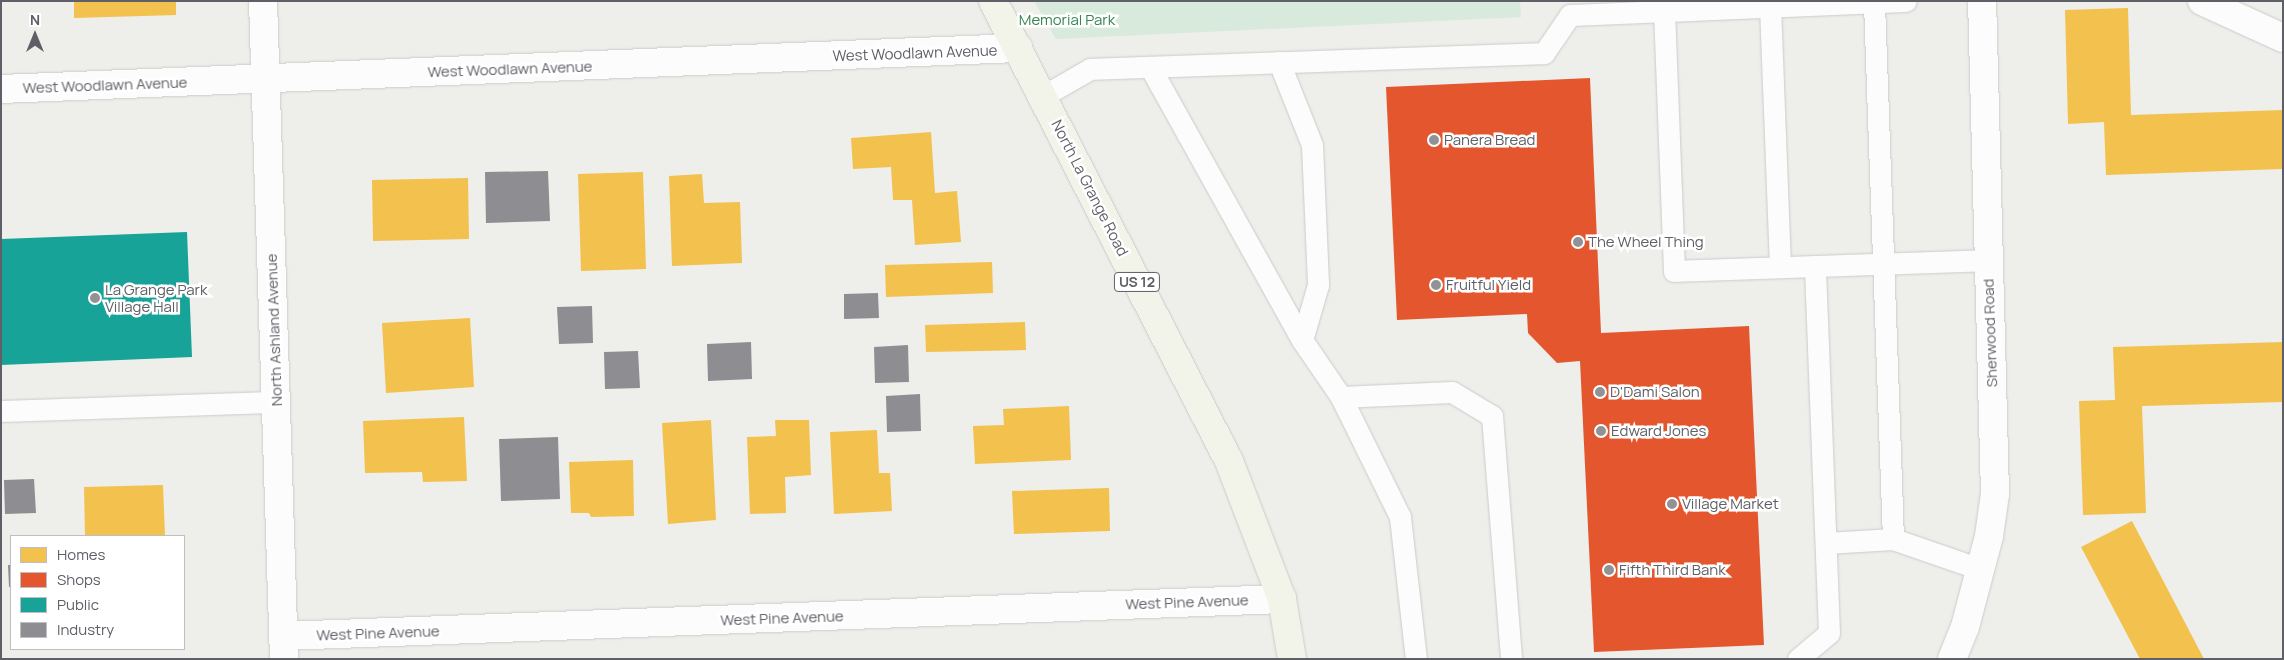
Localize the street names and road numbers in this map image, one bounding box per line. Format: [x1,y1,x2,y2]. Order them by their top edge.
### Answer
street label: West Woodlawn Avenue [832,41,998,65]
street label: West Woodlawn Avenue [427,57,593,81]
street label: West Woodlawn Avenue [22,73,188,97]
street label: North La Grange Road [1048,117,1132,259]
street label: North Ashland Avenue [262,253,286,407]
road number: US 12 [1113,270,1161,294]
street label: Sherwood Road [1979,278,2001,388]
street label: West Pine Avenue [1125,591,1249,613]
street label: West Pine Avenue [720,607,844,629]
street label: West Pine Avenue [316,622,440,644]

